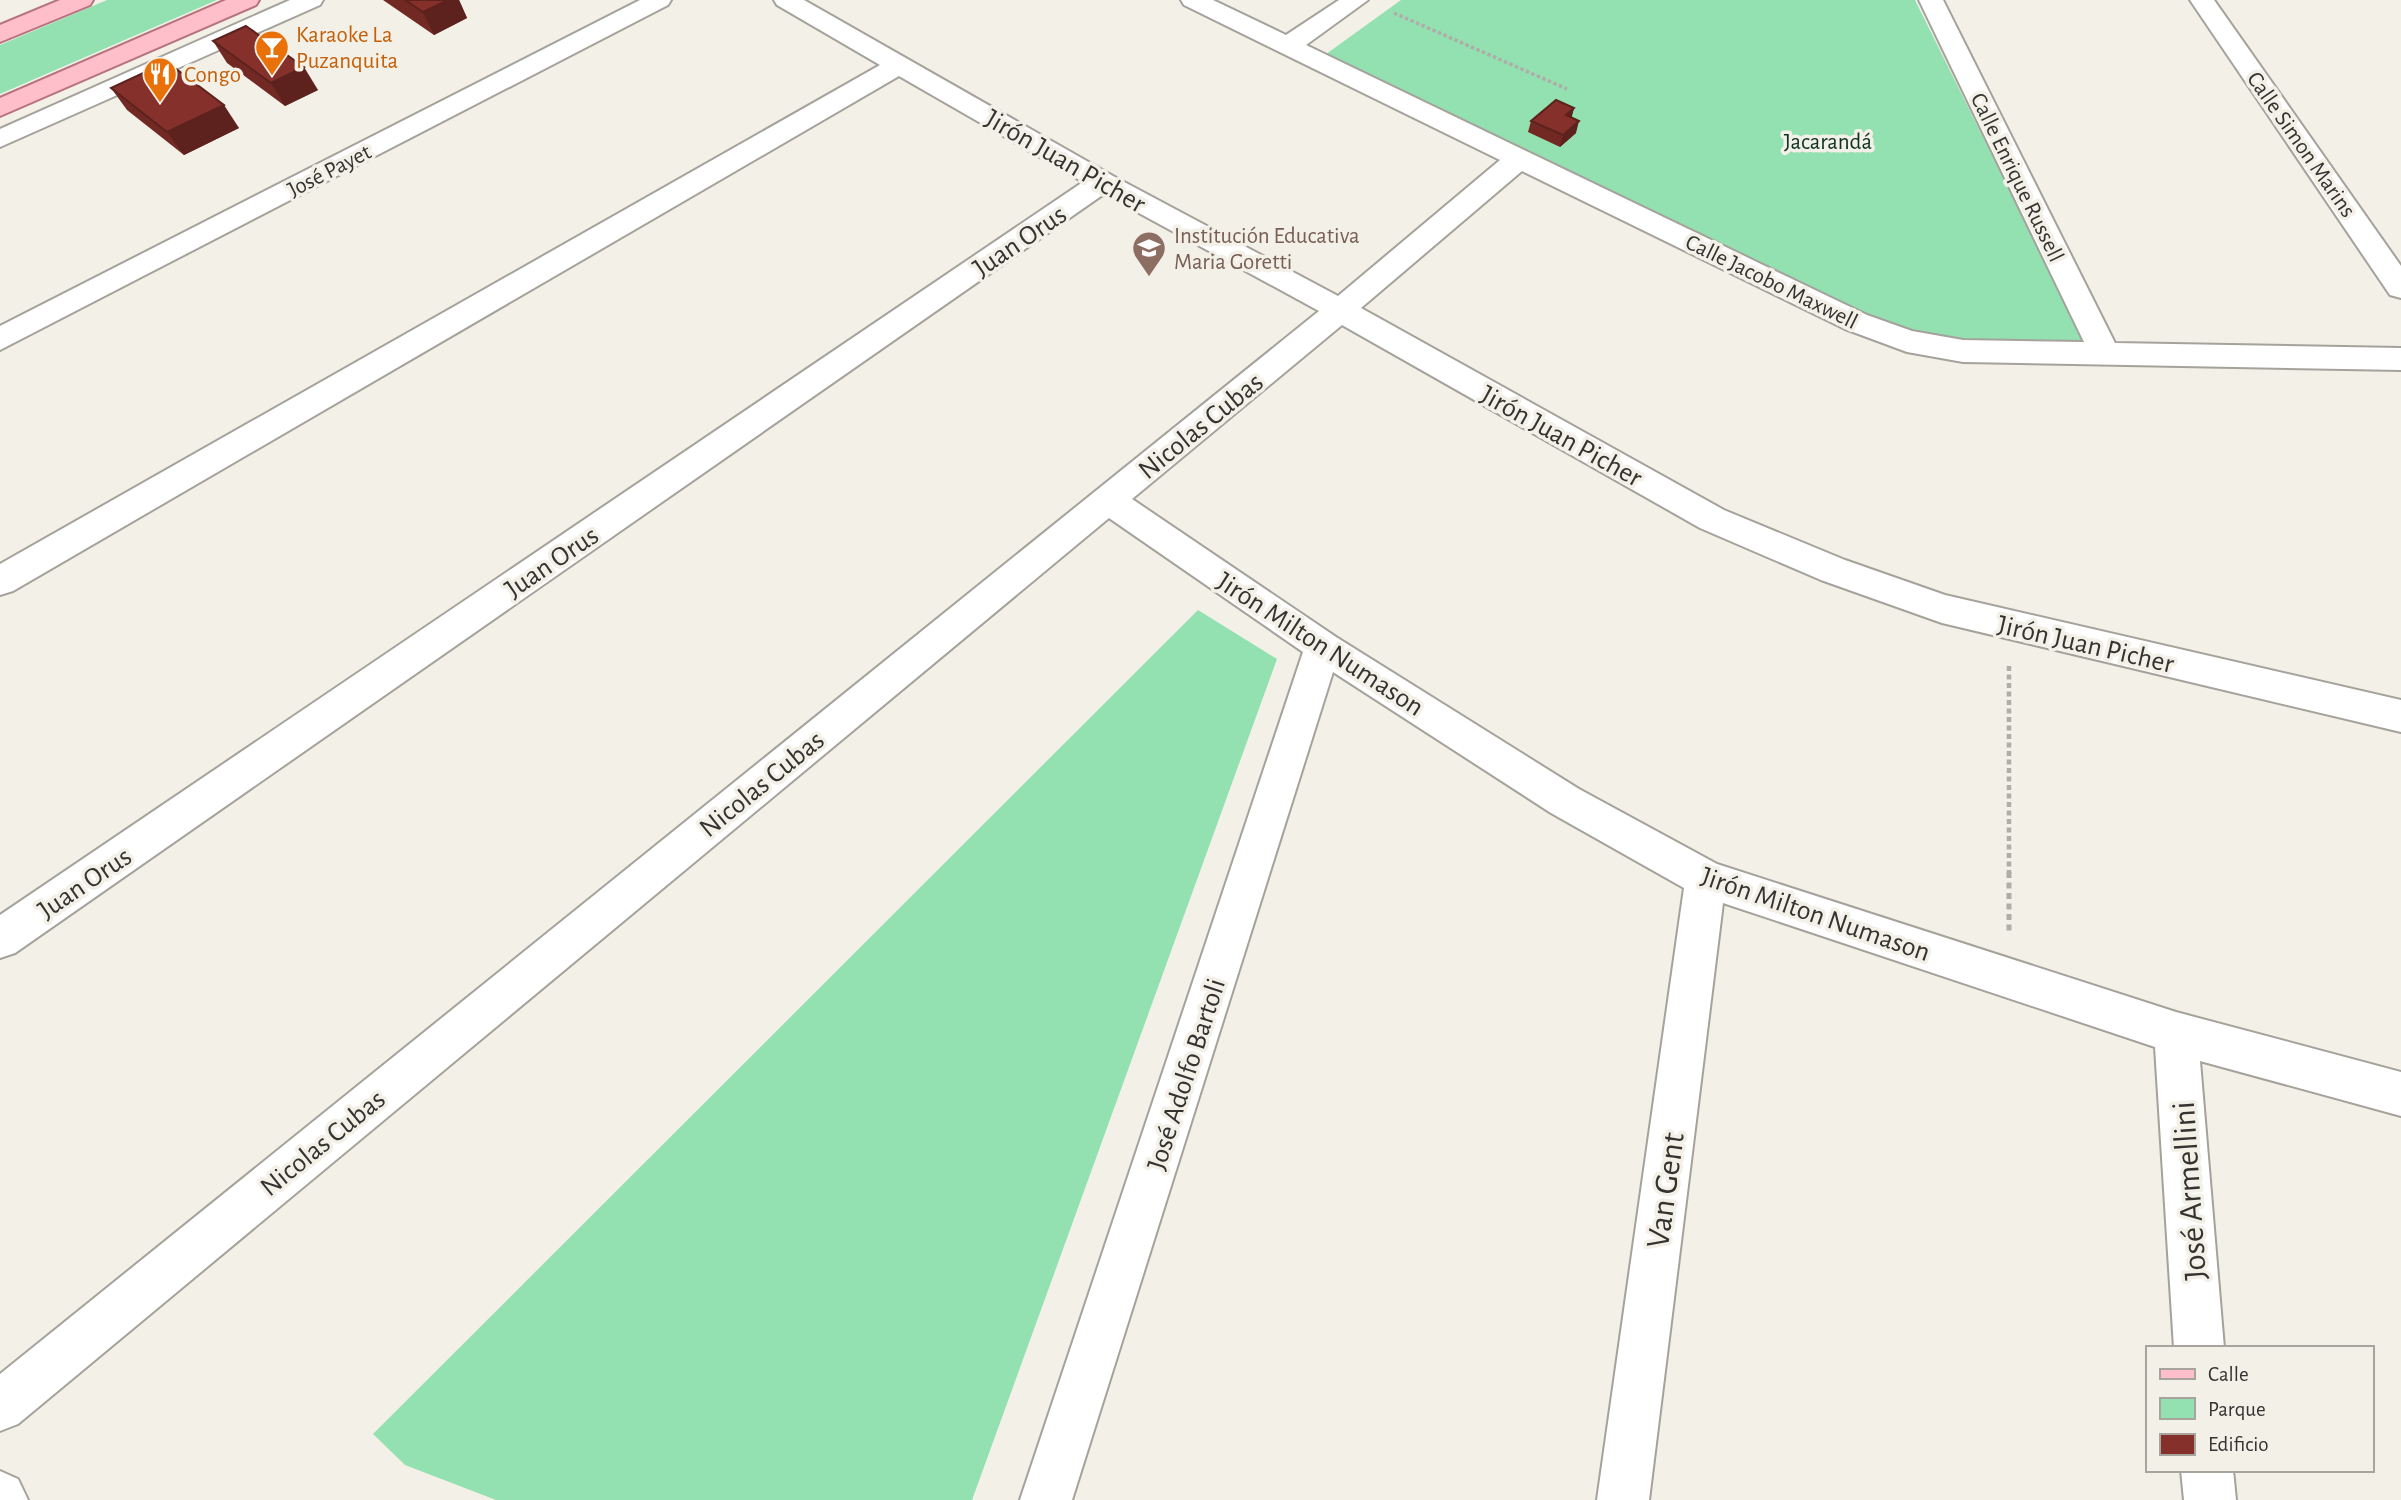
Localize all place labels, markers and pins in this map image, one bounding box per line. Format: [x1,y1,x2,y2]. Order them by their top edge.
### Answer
place label: Karaoke La Puzanquita [296,24,398,73]
bar icon: Karaoke La Puzanquita [253,28,291,77]
restaurant icon: Congo [141,55,179,104]
place label: Congo [184,64,241,87]
place label: Institución Educativa Maria Goretti [1174,225,1360,274]
school or university icon: Institución Educativa Maria Goretti [1130,229,1168,278]

